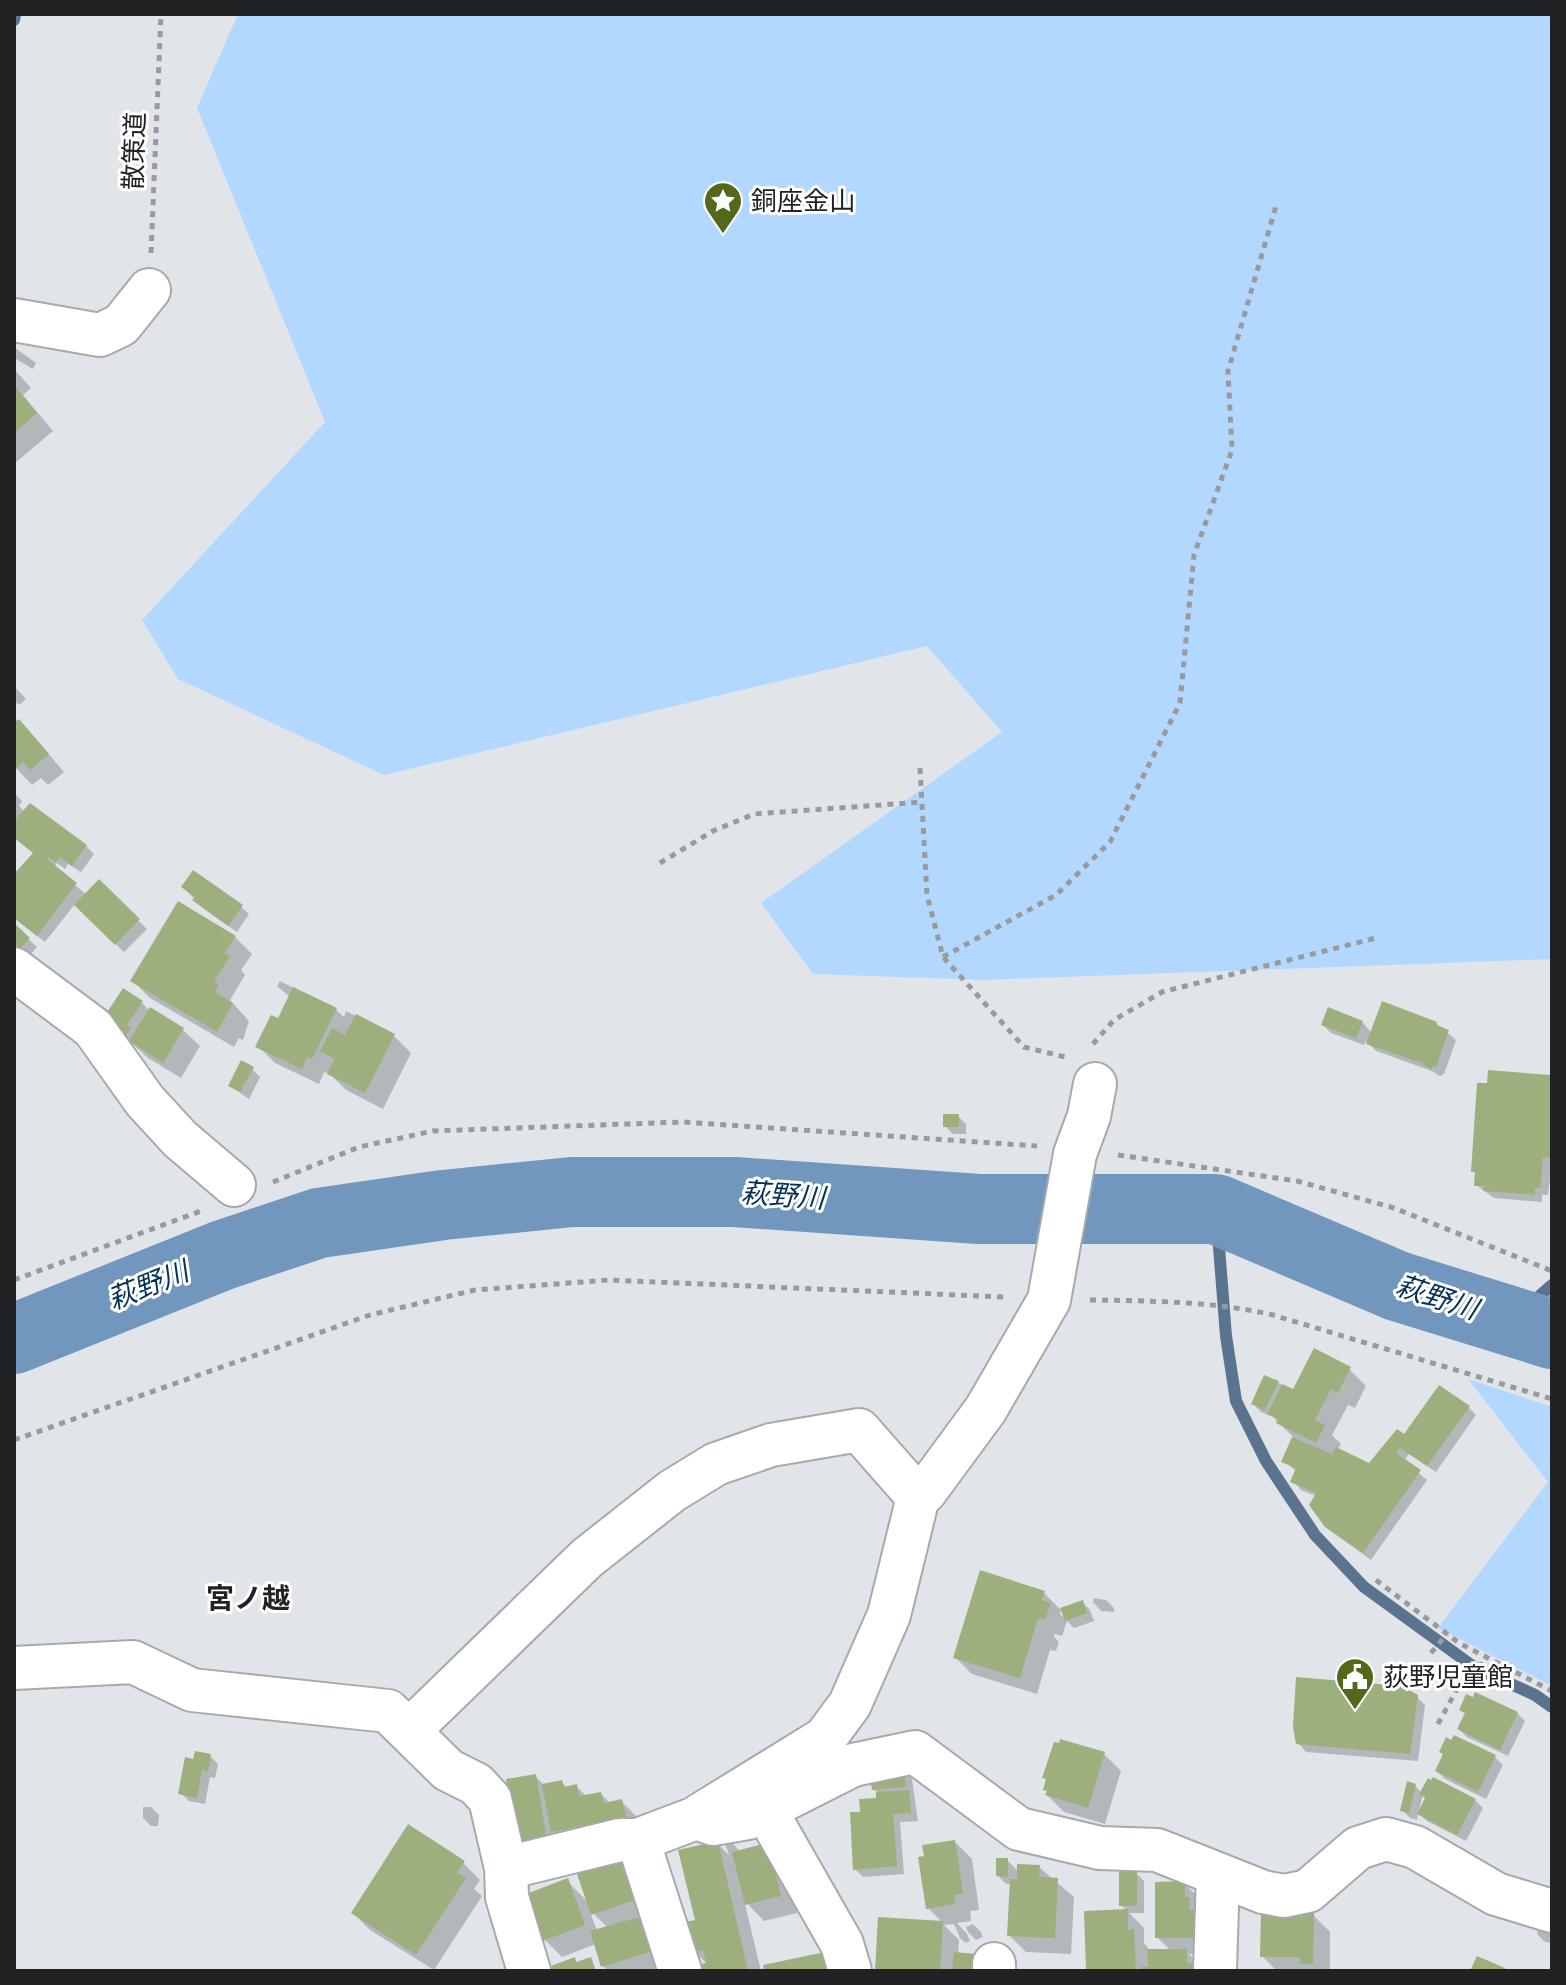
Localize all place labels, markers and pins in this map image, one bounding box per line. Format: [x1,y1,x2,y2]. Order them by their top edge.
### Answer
place icon: 銅座金山 [702,180,744,235]
place label: 銅座金山 [751,187,855,216]
public building icon: 荻野児童館 [1334,1656,1376,1711]
place label: 荻野児童館 [1383,1663,1513,1692]

